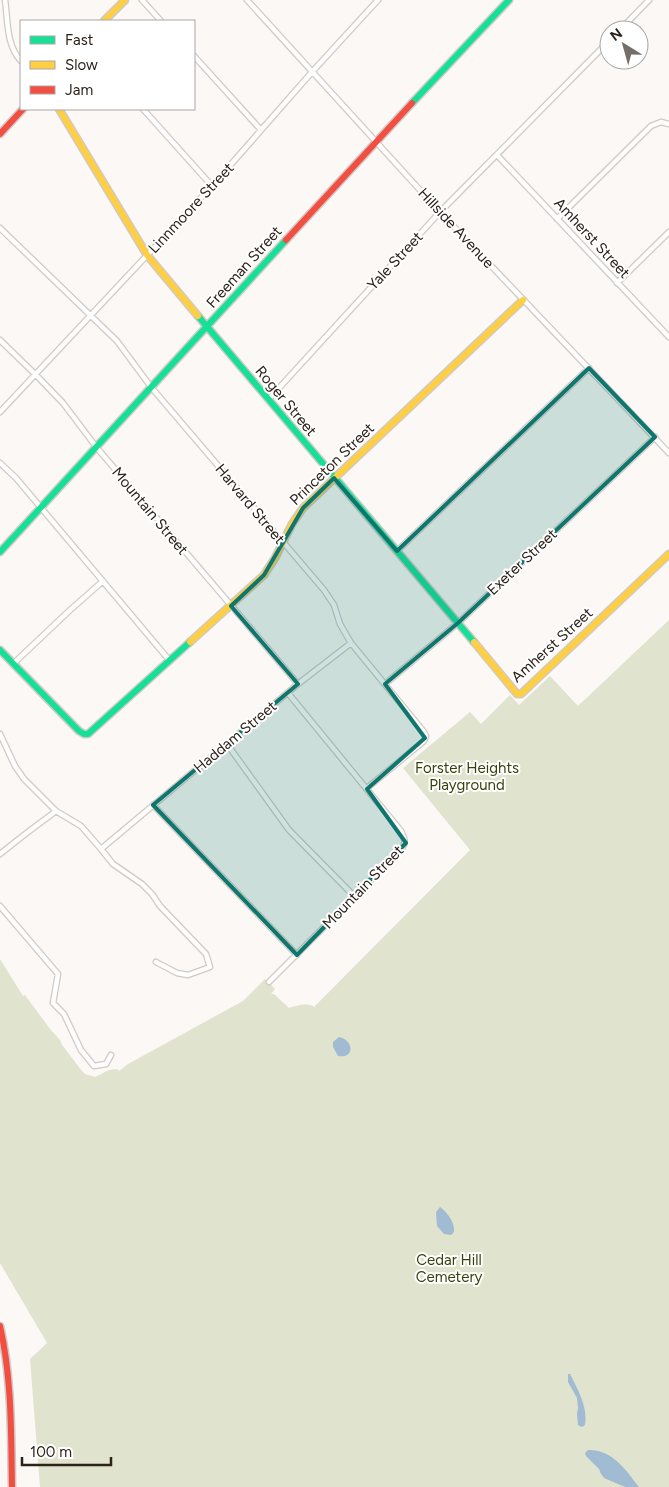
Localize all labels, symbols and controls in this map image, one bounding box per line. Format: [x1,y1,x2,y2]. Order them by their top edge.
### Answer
legend [20,20,195,110]
north arrow [599,20,649,70]
text: N [607,25,626,45]
text: Fast [65,31,94,49]
text: Slow [65,56,98,74]
text: Jam [65,81,93,99]
street label: Linnmoore Street [144,159,238,257]
street label: Hillside Avenue [414,184,498,272]
street label: Amherst Street [550,194,634,282]
street label: Freeman Street [203,222,286,312]
street label: Yale Street [364,228,427,294]
street label: Roger Street [252,362,321,440]
street label: Princeton Street [286,419,378,509]
street label: Harvard Street [211,460,289,548]
street label: Mountain Street [108,463,192,559]
street label: Exeter Street [483,525,561,599]
street label: Amherst Street [508,604,597,686]
street label: Haddam Street [190,697,280,777]
park label: Forster Heights Playground [415,759,519,794]
street label: Mountain Street [319,841,408,932]
park label: Cedar Hill Cemetery [416,1251,482,1286]
scale bar [22,1434,111,1466]
text: 100 m [30,1443,72,1461]

